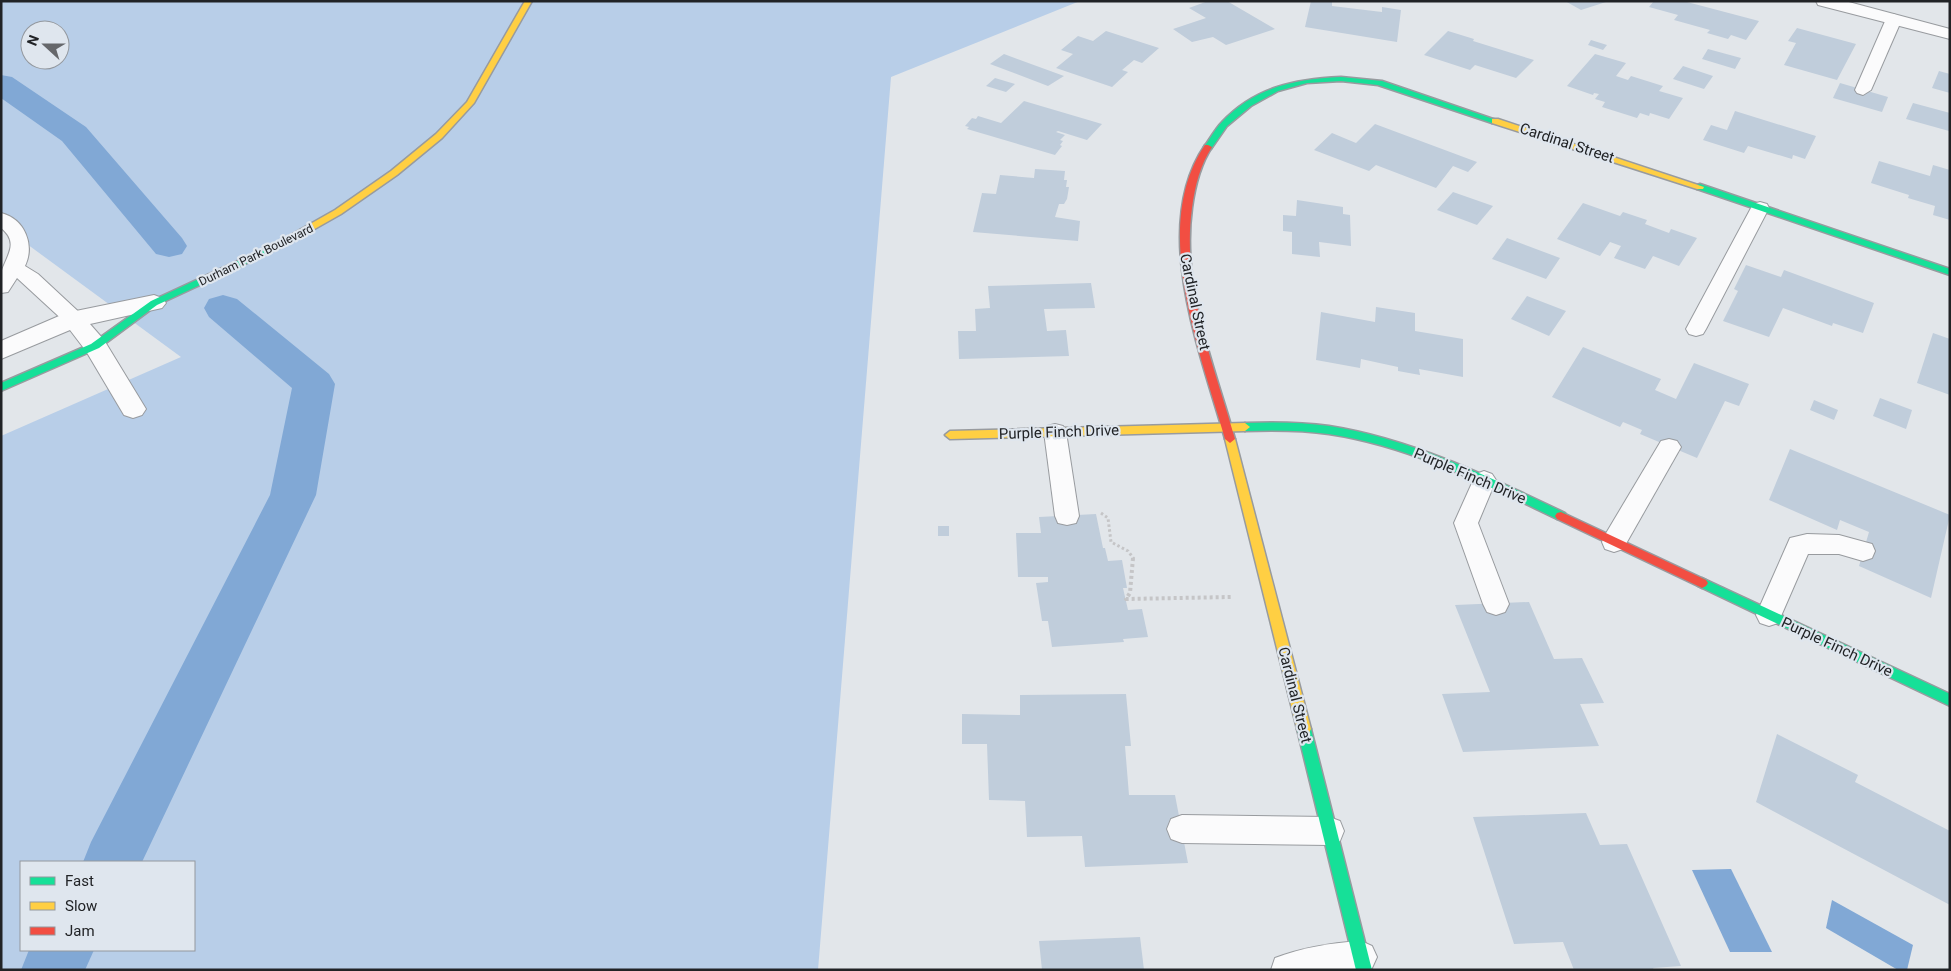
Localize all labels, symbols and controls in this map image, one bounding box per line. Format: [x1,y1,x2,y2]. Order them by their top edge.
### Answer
north arrow [20,20,70,70]
text: N [24,33,42,48]
street label: Cardinal Street [1517,119,1617,167]
street label: Durham Park Boulevard [197,221,315,289]
street label: Cardinal Street [1176,252,1214,352]
street label: Purple Finch Drive [999,421,1119,443]
street label: Purple Finch Drive [1411,444,1529,508]
street label: Purple Finch Drive [1779,613,1895,681]
street label: Cardinal Street [1274,645,1316,745]
legend [20,861,195,951]
text: Fast [65,872,94,890]
text: Slow [65,897,97,915]
text: Jam [65,922,95,940]

